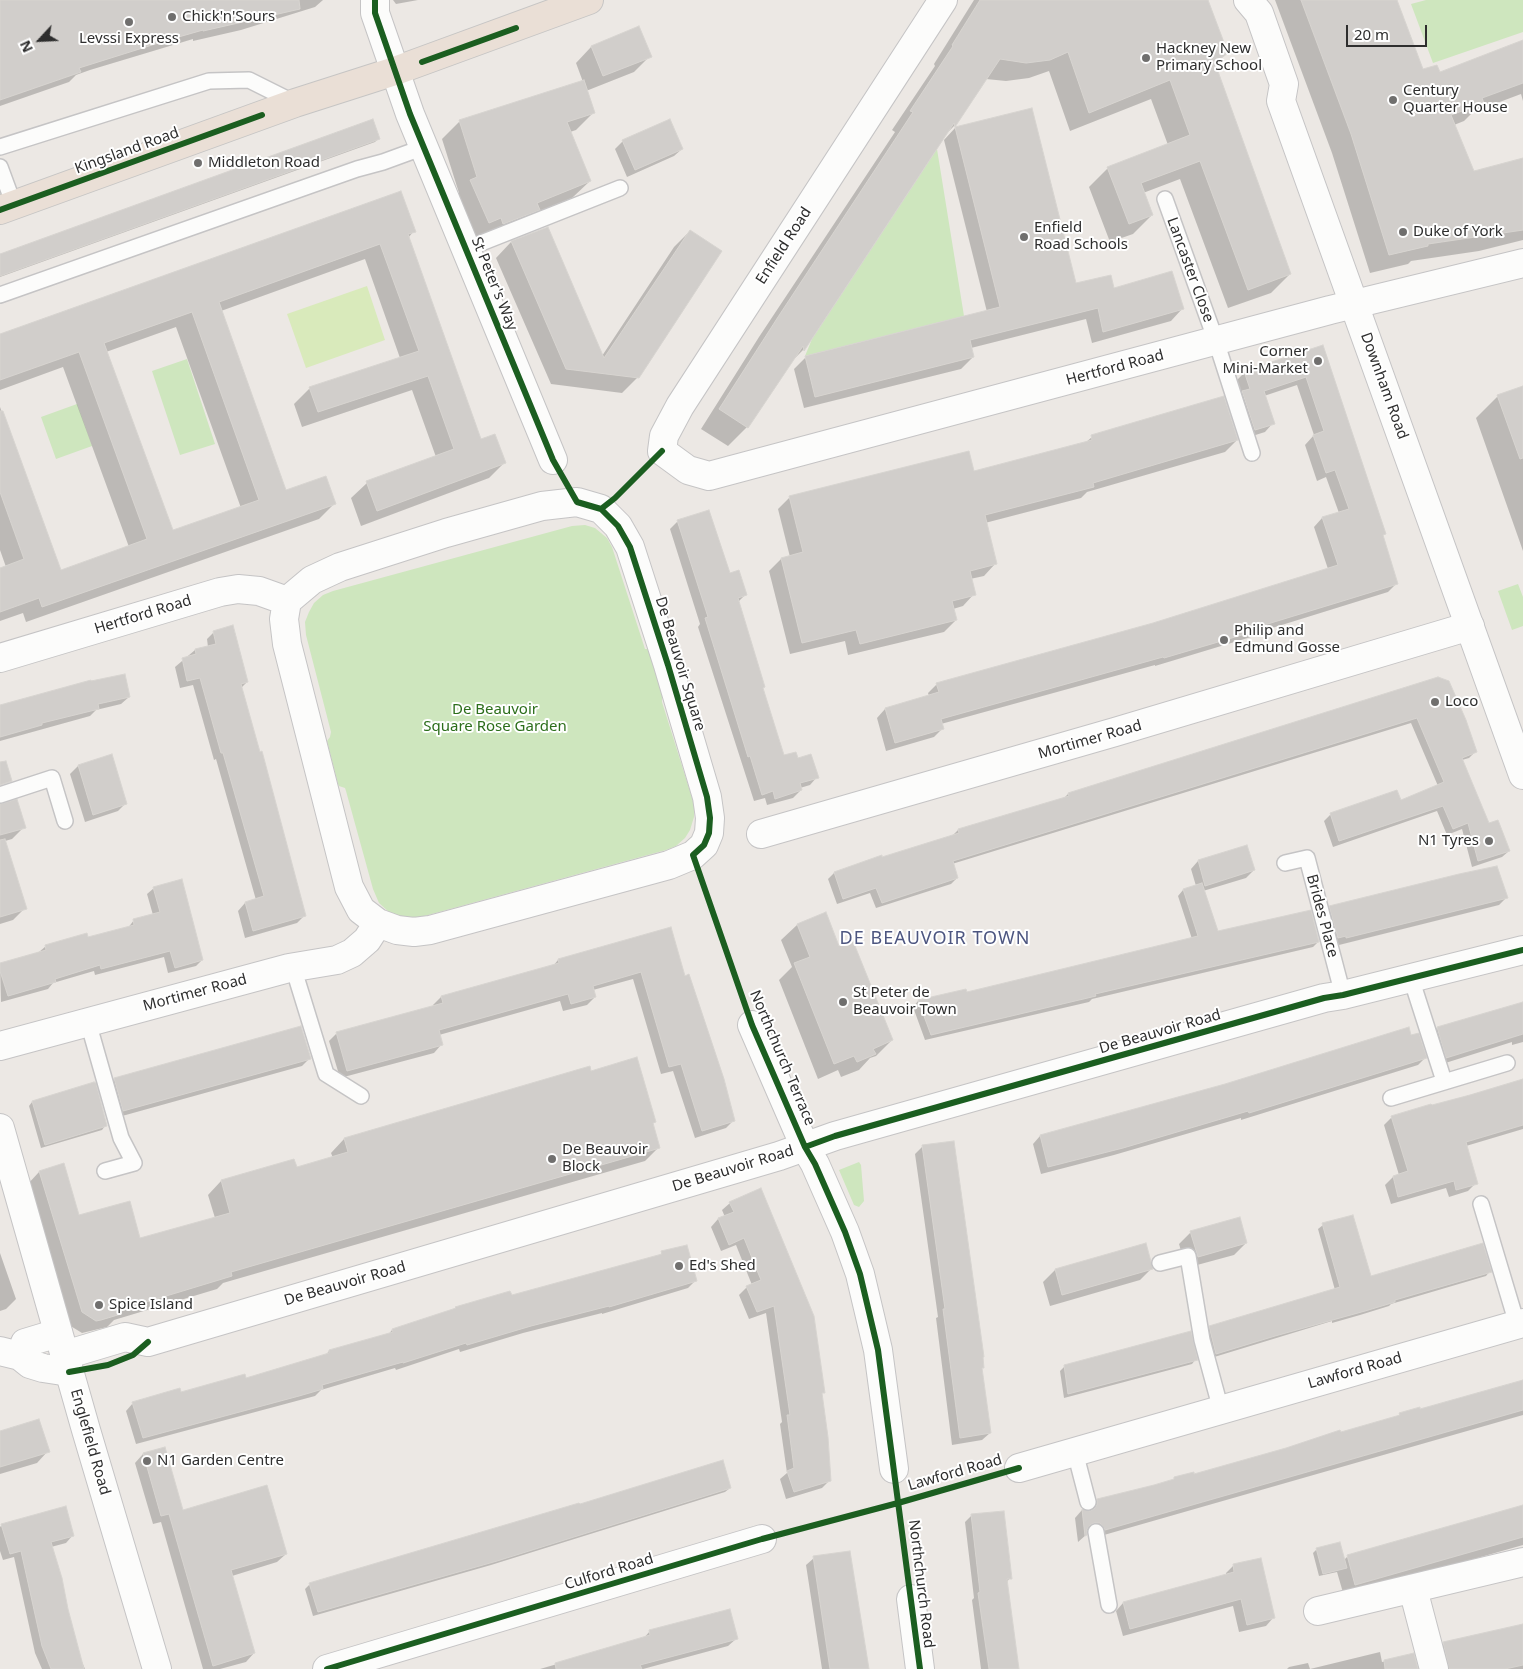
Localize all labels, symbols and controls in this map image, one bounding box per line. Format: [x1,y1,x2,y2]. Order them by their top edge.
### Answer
place label: Chick'n'Sours [182,8,275,26]
marker: Chick'n'Sours [166,11,178,23]
north arrow [15,15,65,65]
scale bar [1348,15,1429,47]
marker: Levssi Express [123,16,135,28]
text: 20 m [1354,24,1389,44]
place label: Levssi Express [79,30,179,48]
text: N [15,37,37,56]
place label: Hackney New Primary School [1156,40,1262,75]
marker: Hackney New Primary School [1140,52,1152,64]
place label: Century Quarter House [1403,82,1508,117]
marker: Century Quarter House [1387,94,1399,106]
street label: Kingsland Road [72,124,182,178]
place label: Middleton Road [208,154,320,172]
marker: Middleton Road [192,157,204,169]
street label: Enfield Road [752,204,816,288]
street label: Lancaster Close [1163,215,1217,325]
place label: Enfield Road Schools [1034,219,1128,254]
place label: Duke of York [1413,223,1503,241]
marker: Duke of York [1397,226,1409,238]
marker: Enfield Road Schools [1018,231,1030,243]
street label: St Peter's Way [467,235,521,333]
street label: Downham Road [1356,330,1412,442]
place label: Corner Mini-Market [1222,343,1308,378]
street label: Hertford Road [1064,346,1166,390]
marker: Corner Mini-Market [1312,355,1324,367]
street label: Hertford Road [92,592,194,638]
street label: De Beauvoir Square [651,595,709,733]
place label: Philip and Edmund Gosse [1234,622,1340,657]
marker: Philip and Edmund Gosse [1218,634,1230,646]
place label: Loco [1445,693,1478,711]
marker: Loco [1429,696,1441,708]
park label: De Beauvoir Square Rose Garden [423,701,567,736]
street label: Mortimer Road [1036,717,1144,763]
place label: N1 Tyres [1418,832,1479,850]
marker: N1 Tyres [1483,835,1495,847]
street label: Brides Place [1302,872,1342,960]
district label: DE BEAUVOIR TOWN [838,928,1032,950]
street label: Mortimer Road [141,970,249,1016]
place label: St Peter de Beauvoir Town [853,984,957,1019]
street label: Northchurch Terrace [745,988,819,1128]
marker: St Peter de Beauvoir Town [837,996,849,1008]
street label: De Beauvoir Road [1097,1006,1223,1058]
place label: De Beauvoir Block [562,1141,648,1176]
street label: De Beauvoir Road [670,1142,796,1196]
marker: De Beauvoir Block [546,1153,558,1165]
place label: Ed's Shed [689,1257,756,1275]
street label: De Beauvoir Road [282,1258,408,1310]
marker: Ed's Shed [673,1260,685,1272]
place label: Spice Island [109,1296,193,1314]
marker: Spice Island [93,1299,105,1311]
street label: Lawford Road [1306,1349,1404,1393]
street label: Englefield Road [66,1387,114,1497]
street label: Lawford Road [906,1451,1004,1495]
place label: N1 Garden Centre [157,1452,284,1470]
marker: N1 Garden Centre [141,1455,153,1467]
street label: Northchurch Road [904,1519,938,1649]
street label: Culford Road [562,1550,656,1594]

